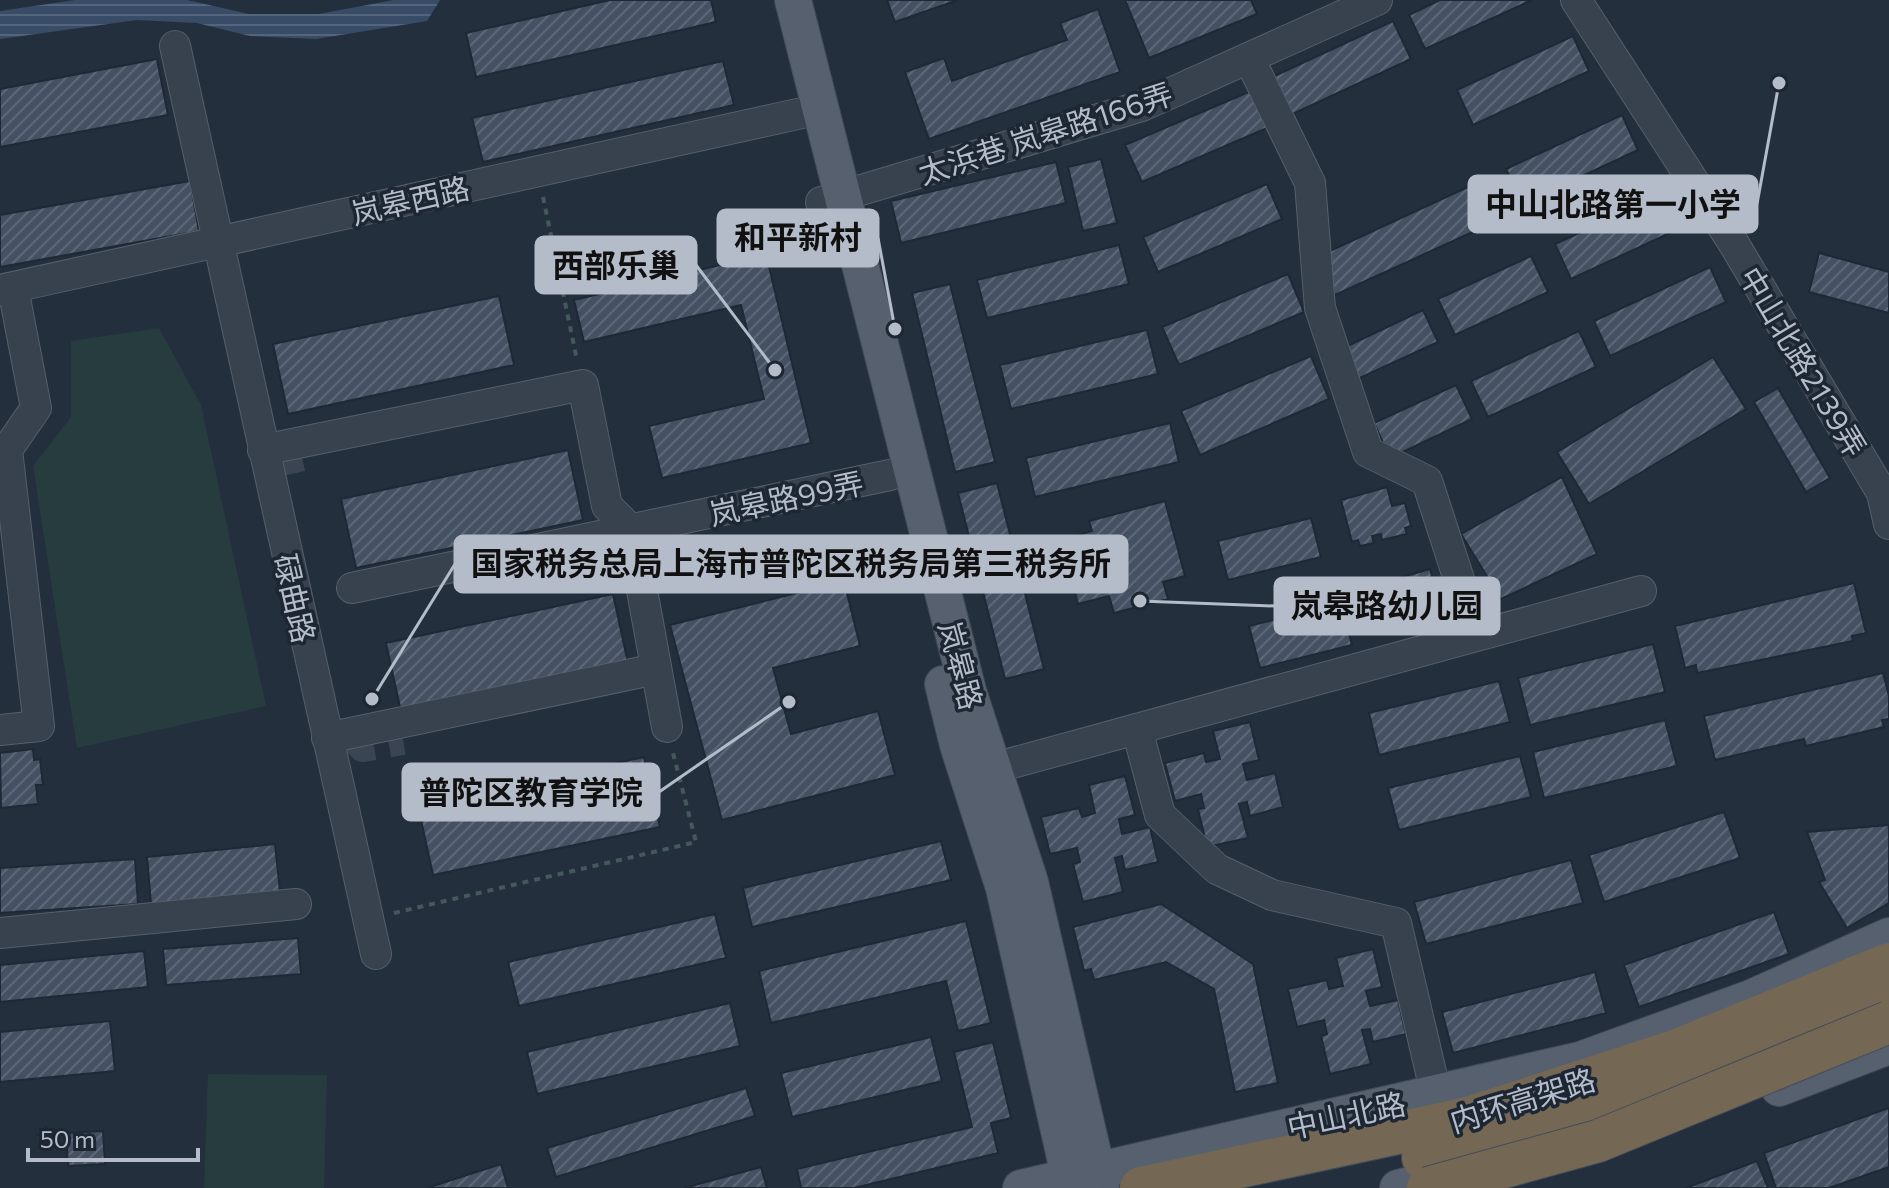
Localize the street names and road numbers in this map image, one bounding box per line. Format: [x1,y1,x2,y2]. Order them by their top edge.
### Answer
street label: 太浜巷 岚皋路166弄 [913,73,1177,191]
street label: 岚皋西路 [347,167,473,231]
street label: 中山北路2139弄 [1733,259,1875,463]
street label: 岚皋路99弄 [706,463,866,531]
street label: 碌曲路 [268,550,324,646]
street label: 岚皋路 [932,617,992,713]
street label: 内环高架路 [1445,1059,1599,1139]
street label: 中山北路 [1283,1083,1409,1145]

